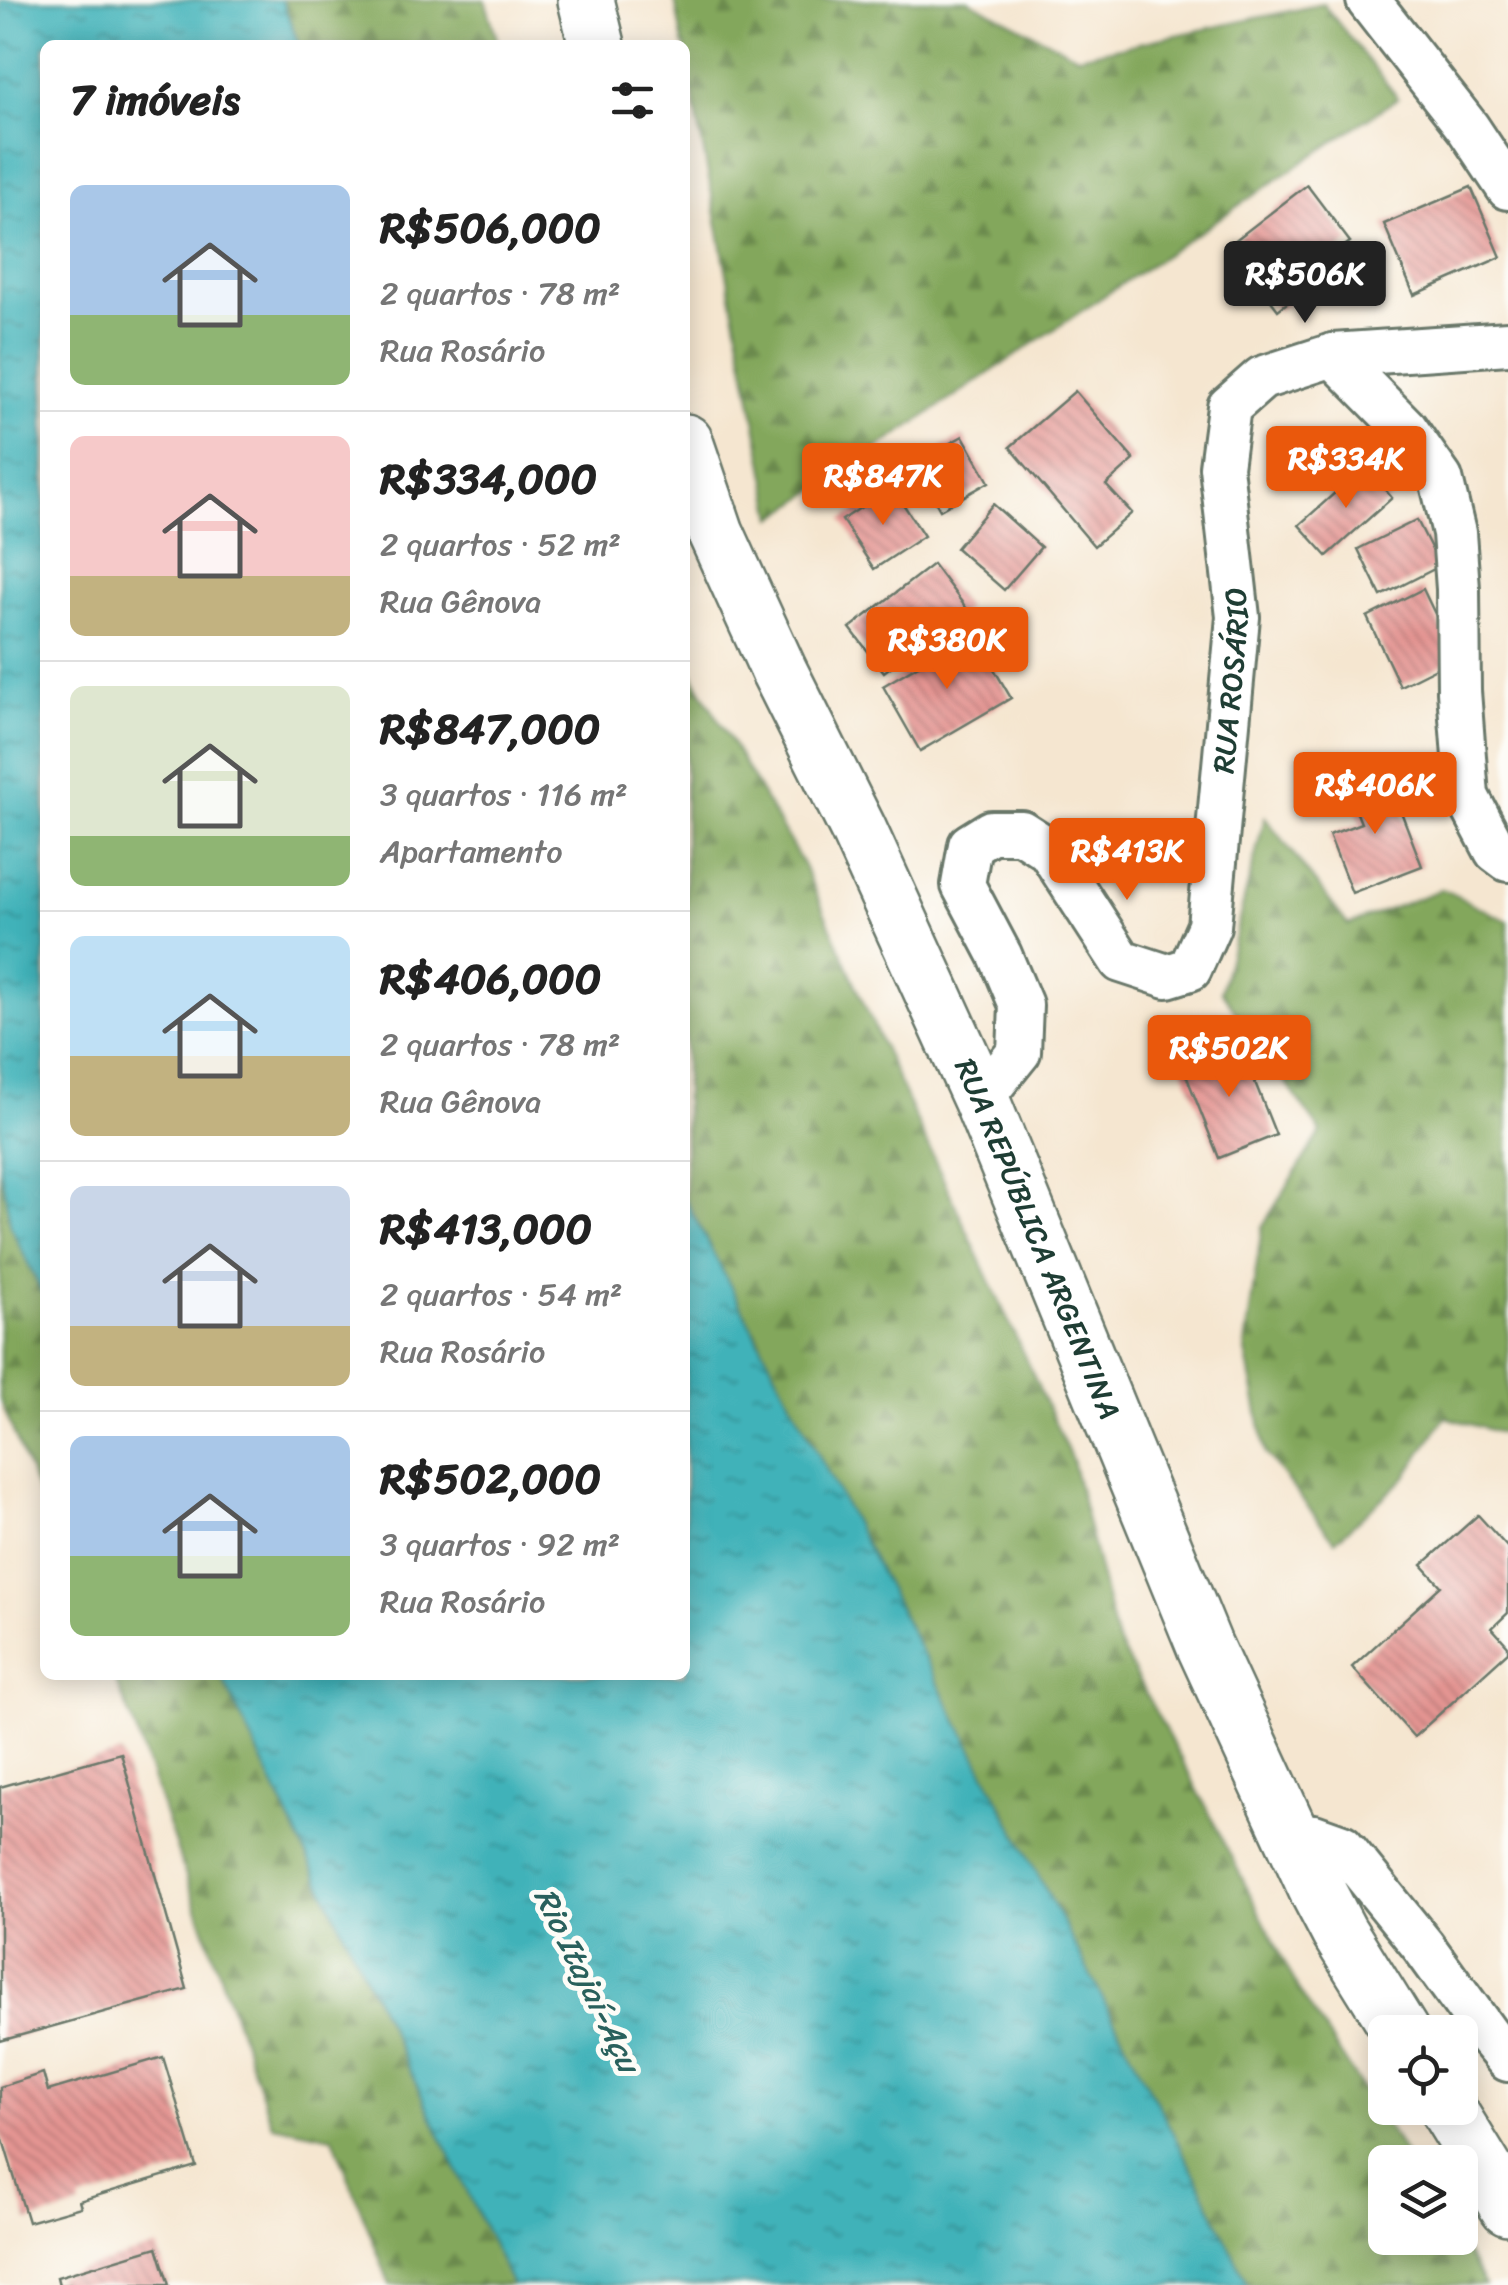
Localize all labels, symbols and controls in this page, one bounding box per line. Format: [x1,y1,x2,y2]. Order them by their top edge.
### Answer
text: 7 imóveis [70,63,240,137]
icon: filters [605,73,660,128]
text: R$506,000 [380,191,601,265]
icon: home [150,225,270,345]
pin: R$506K [1224,241,1386,326]
text: R$506K [1246,245,1364,302]
text: 2 quartos · 78 m² [380,265,620,322]
text: Rua Rosário [380,322,545,379]
pin: R$334K [1265,426,1427,511]
text: R$334K [1288,430,1404,487]
text: R$334,000 [380,442,597,516]
pin: R$847K [802,443,964,528]
text: R$847K [824,447,942,504]
icon: home [150,476,270,596]
text: 2 quartos · 52 m² [380,516,621,573]
text: Rua Gênova [380,573,541,630]
street label: RUA ROSÁRIO [1196,584,1265,776]
pin: R$380K [866,607,1028,692]
text: R$380K [888,611,1006,668]
text: R$847,000 [380,692,600,766]
icon: home [150,726,270,846]
pin: R$406K [1294,752,1456,837]
text: R$406K [1316,756,1434,813]
text: 3 quartos · 116 m² [380,766,628,823]
pin: R$413K [1046,818,1208,903]
text: R$413K [1071,822,1183,879]
text: Apartamento [380,823,562,880]
text: R$406,000 [380,942,601,1016]
icon: home [150,976,270,1096]
pin: R$502K [1148,1015,1310,1100]
text: 2 quartos · 78 m² [380,1016,620,1073]
text: R$502K [1170,1019,1288,1076]
street label: RUA REPÚBLICA ARGENTINA [939,1049,1136,1428]
text: Rua Gênova [380,1073,541,1130]
text: R$413,000 [380,1192,592,1266]
icon: home [150,1226,270,1346]
text: 2 quartos · 54 m² [380,1266,622,1323]
text: Rua Rosário [380,1323,545,1380]
text: R$502,000 [380,1442,601,1516]
icon: home [150,1476,270,1596]
text: 3 quartos · 92 m² [380,1516,620,1573]
text: Rua Rosário [380,1573,545,1630]
water label: Rio Itajaí-Açu [518,1878,658,2086]
map controls [1368,2015,1478,2255]
button: locate [1368,2015,1478,2125]
button: layers [1368,2145,1478,2255]

